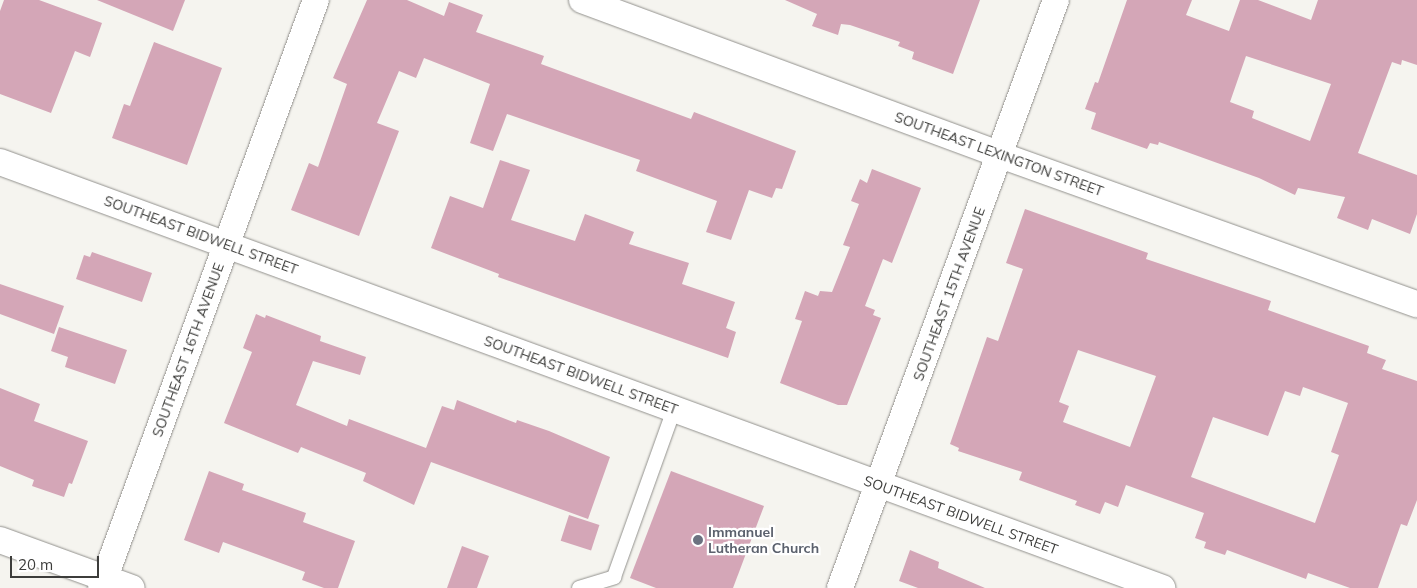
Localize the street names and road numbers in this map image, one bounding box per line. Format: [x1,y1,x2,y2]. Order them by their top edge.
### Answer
street label: SOUTHEAST LEXINGTON STREET [892,108,1106,200]
street label: SOUTHEAST BIDWELL STREET [102,192,300,278]
street label: SOUTHEAST 15TH AVENUE [910,205,988,383]
street label: SOUTHEAST 16TH AVENUE [149,261,227,439]
street label: SOUTHEAST BIDWELL STREET [482,332,680,418]
street label: SOUTHEAST BIDWELL STREET [862,472,1060,558]

